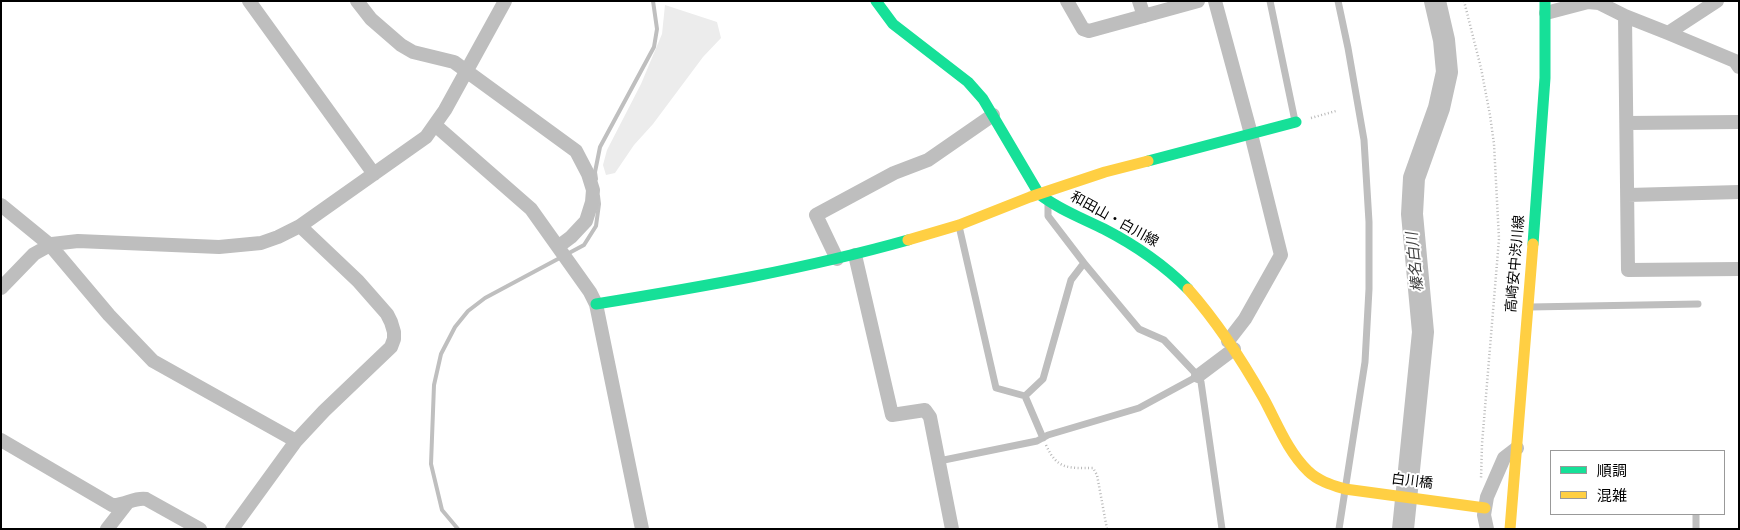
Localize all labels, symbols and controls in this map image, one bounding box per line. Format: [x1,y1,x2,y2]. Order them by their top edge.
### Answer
street label: 和田山・白川線 [1067,189,1161,251]
street label: 高崎安中渋川線 [1503,214,1529,314]
water label: 榛名白川 [1404,231,1428,293]
legend [1550,450,1725,515]
text: 順調 [1597,462,1627,481]
street label: 白川橋 [1390,471,1434,493]
text: 混雑 [1597,487,1627,506]

